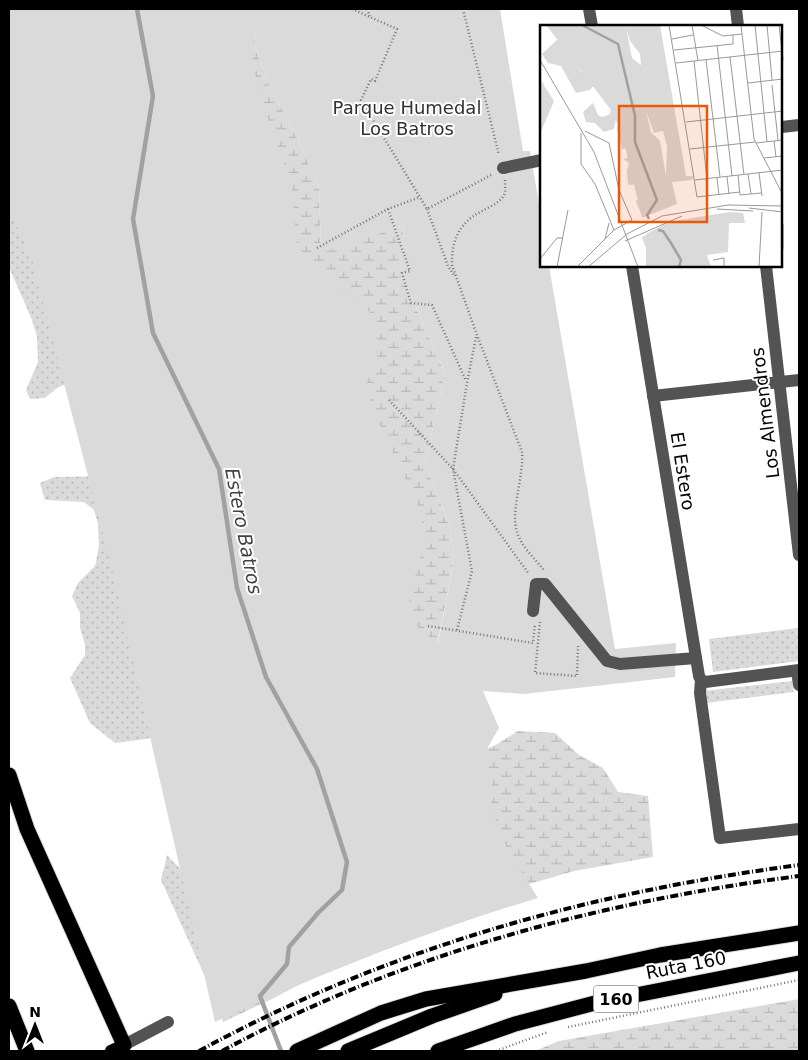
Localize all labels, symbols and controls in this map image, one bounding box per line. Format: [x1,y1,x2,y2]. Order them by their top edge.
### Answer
inset map [540,25,783,268]
park label: Parque Humedal Los Batros [333,97,481,139]
street label: Los Almendros [747,346,783,480]
street label: El Estero [666,430,700,512]
water label: Estero Batros [221,466,267,596]
street label: Ruta 160 [644,947,728,983]
road number: 160 [594,986,638,1012]
north arrow [10,1000,60,1050]
text: N [29,1004,41,1020]

